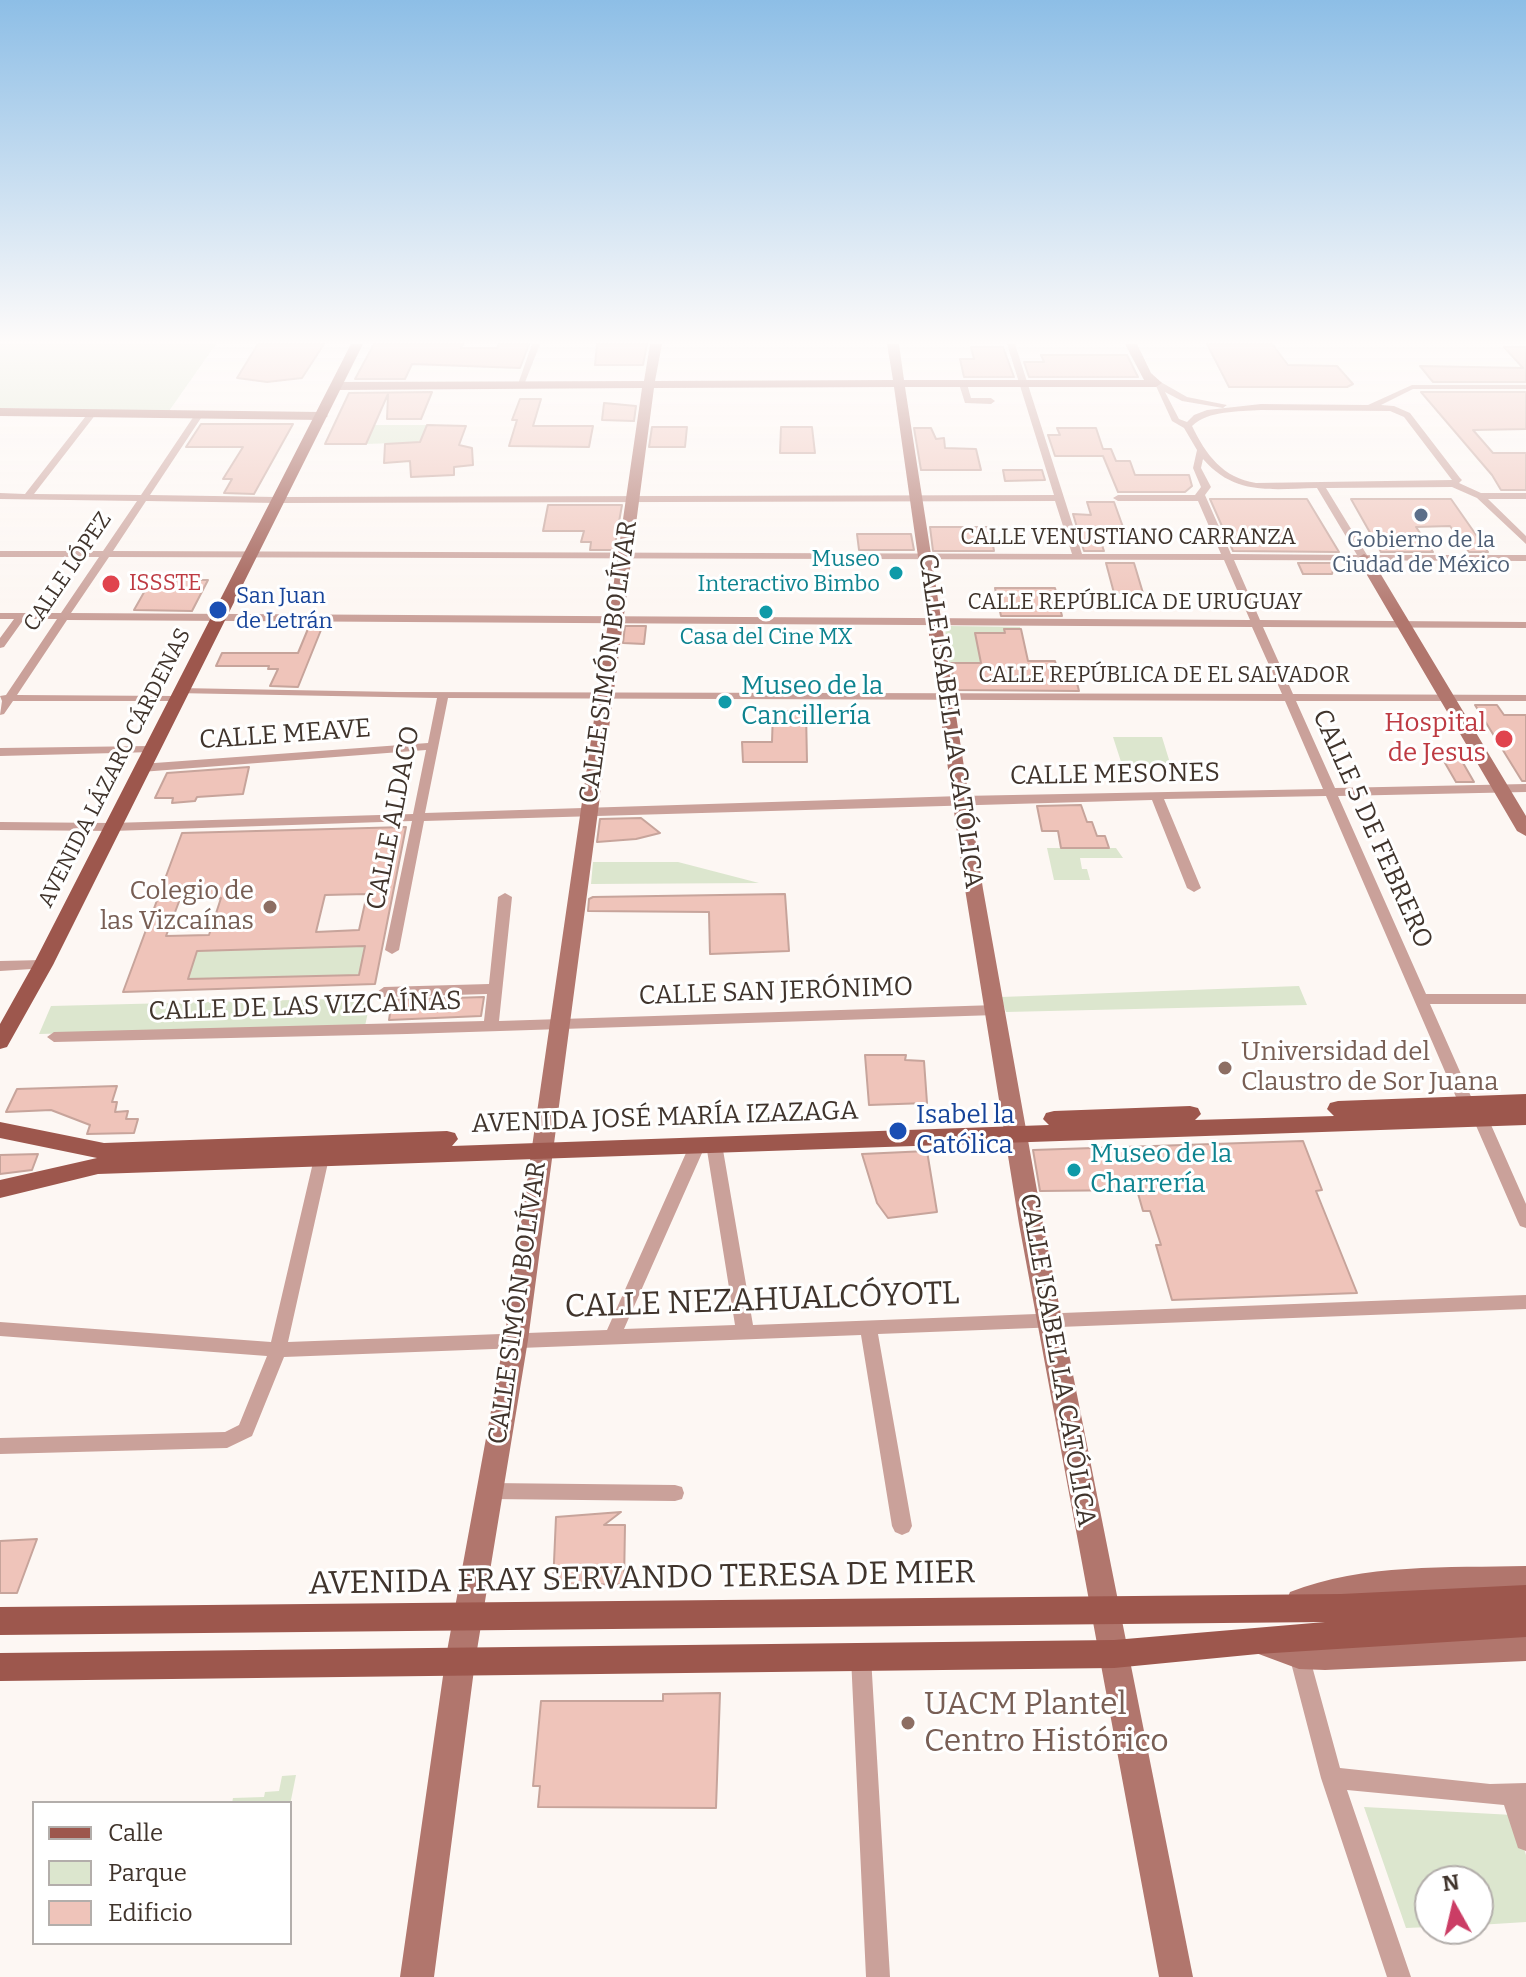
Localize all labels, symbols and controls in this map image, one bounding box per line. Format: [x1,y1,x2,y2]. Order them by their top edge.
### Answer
marker: Gobierno de la Ciudad de México [1412,506,1430,524]
street label: CALLE LÓPEZ [18,507,118,637]
street label: CALLE SIMÓN BOLÍVAR [574,519,644,805]
street label: CALLE VENUSTIANO CARRANZA [960,525,1296,551]
place label: Gobierno de la Ciudad de México [1332,528,1510,580]
place label: Museo Interactivo Bimbo [698,547,880,598]
street label: CALLE ISABEL LA CATÓLICA [911,552,989,890]
marker: Museo Interactivo Bimbo [887,564,905,582]
place label: ISSSTE [129,571,201,597]
marker: ISSSTE [100,573,122,595]
place label: San Juan de Letrán [236,584,332,636]
street label: CALLE REPÚBLICA DE URUGUAY [968,590,1302,616]
marker: San Juan de Letrán [207,599,229,621]
marker: Casa del Cine MX [757,603,775,621]
street label: AVENIDA LÁZARO CÁRDENAS [33,624,197,912]
place label: Casa del Cine MX [679,625,853,651]
street label: CALLE REPÚBLICA DE EL SALVADOR [978,663,1350,689]
place label: Museo de la Cancillería [741,671,883,732]
marker: Museo de la Cancillería [716,693,734,711]
street label: CALLE 5 DE FEBRERO [1305,705,1439,953]
place label: Hospital de Jesus [1384,708,1486,770]
street label: CALLE MEAVE [198,713,372,757]
street label: CALLE ALDACO [361,723,427,913]
marker: Hospital de Jesus [1493,728,1515,750]
street label: CALLE MESONES [1010,758,1220,792]
place label: Colegio de las Vizcaínas [100,876,254,938]
marker: Colegio de las Vizcaínas [261,898,279,916]
street label: CALLE SAN JERÓNIMO [638,972,914,1012]
street label: CALLE DE LAS VIZCAÍNAS [148,986,462,1028]
place label: Universidad del Claustro de Sor Juana [1241,1037,1498,1098]
marker: Universidad del Claustro de Sor Juana [1216,1059,1234,1077]
street label: AVENIDA JOSÉ MARÍA IZAZAGA [471,1096,859,1140]
place label: Isabel la Católica [916,1100,1015,1162]
marker: Isabel la Católica [887,1120,909,1142]
place label: Museo de la Charrería [1090,1139,1232,1200]
street label: CALLE SIMÓN BOLÍVAR [483,1160,553,1446]
marker: Museo de la Charrería [1065,1161,1083,1179]
street label: CALLE ISABEL LA CATÓLICA [1012,1191,1102,1529]
street label: CALLE NEZAHUALCÓYOTL [564,1275,960,1327]
street label: AVENIDA FRAY SERVANDO TERESA DE MIER [308,1554,976,1604]
place label: UACM Plantel Centro Histórico [924,1686,1169,1761]
marker: UACM Plantel Centro Histórico [899,1714,917,1732]
legend [32,1801,292,1945]
text: Calle [108,1819,163,1847]
text: Parque [108,1859,187,1887]
north arrow [1414,1865,1494,1945]
text: N [1441,1868,1461,1897]
text: Edificio [108,1899,193,1927]

